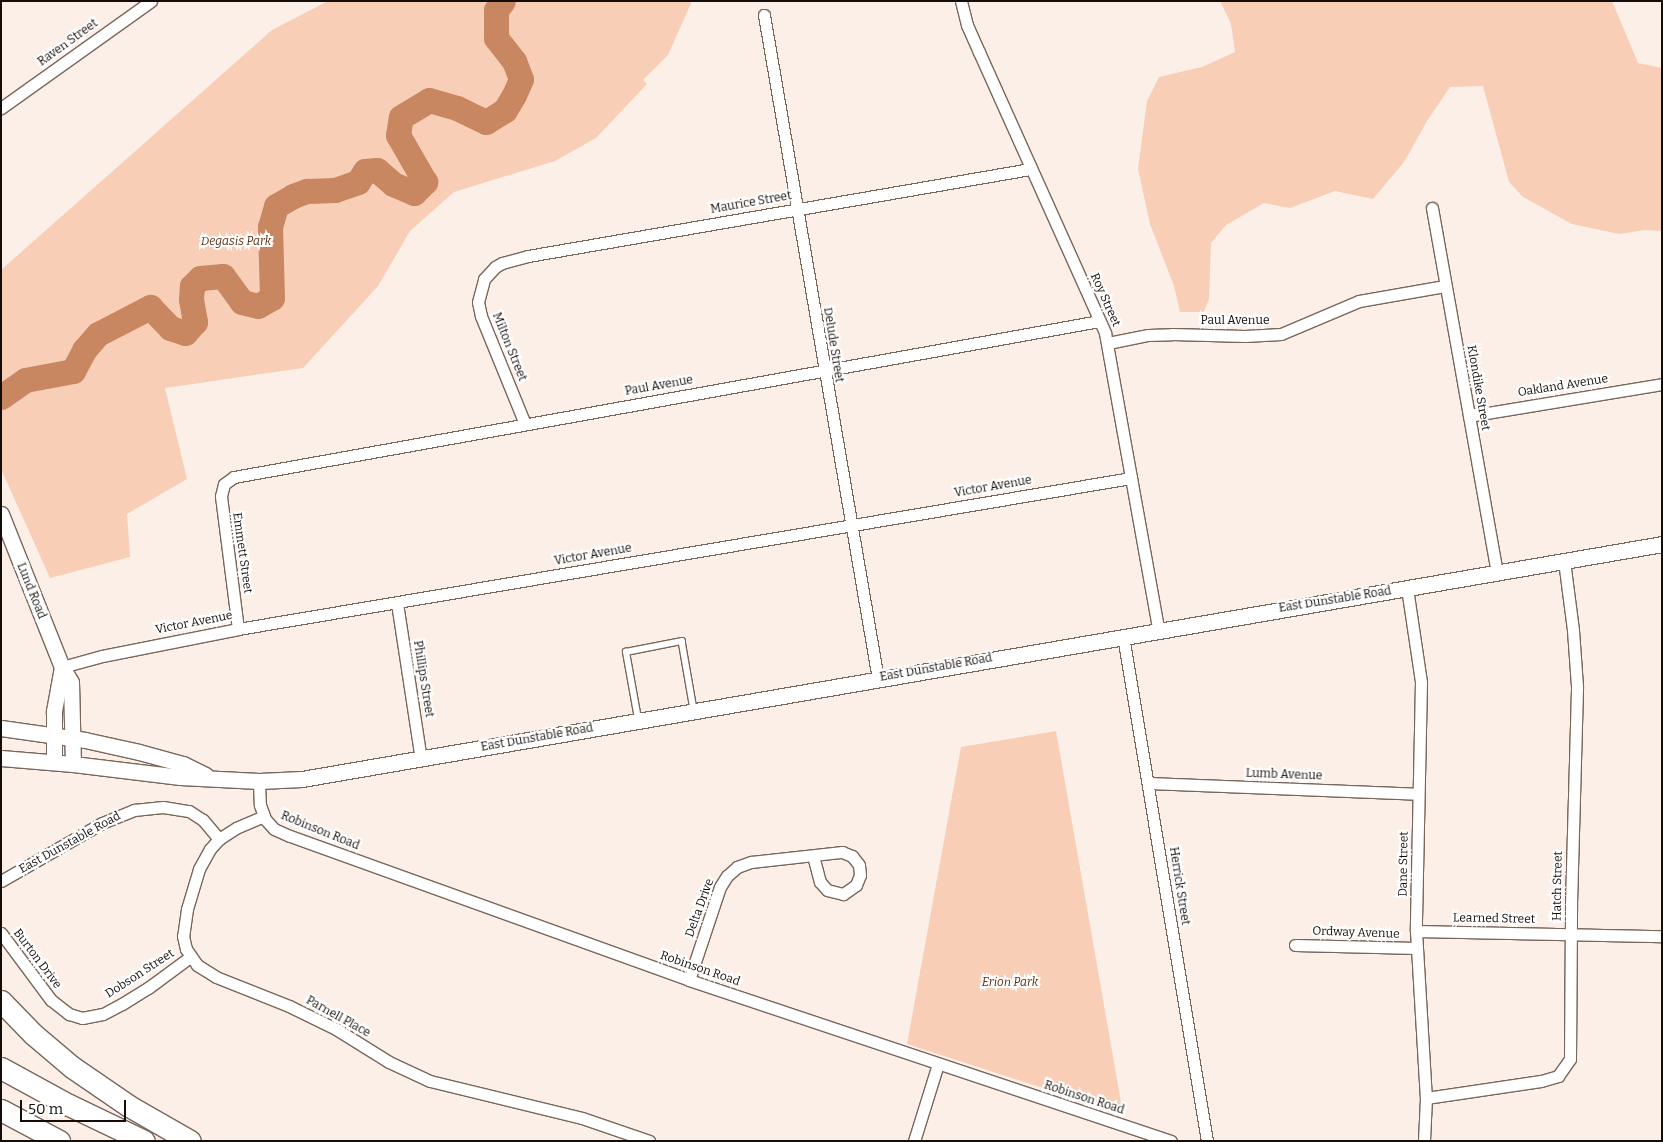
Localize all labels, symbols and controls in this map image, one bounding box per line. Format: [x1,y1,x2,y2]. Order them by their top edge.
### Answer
street label: Raven Street [35,16,101,70]
street label: Maurice Street [709,189,793,217]
park label: Degasis Park [201,235,271,249]
street label: Roy Street [1087,271,1123,329]
street label: Delude Street [820,306,846,384]
street label: Milton Street [489,311,529,383]
street label: Paul Avenue [1201,314,1269,328]
street label: Klondike Street [1463,344,1493,432]
street label: Oakland Avenue [1517,372,1609,400]
street label: Paul Avenue [624,373,694,399]
street label: Victor Avenue [953,473,1033,501]
street label: Emmett Street [229,512,255,594]
street label: Victor Avenue [553,541,633,569]
street label: Lund Road [13,561,49,621]
street label: East Dunstable Road [1278,584,1392,616]
street label: Victor Avenue [154,608,234,638]
street label: Phillips Street [410,640,436,718]
street label: East Dunstable Road [879,651,993,685]
street label: East Dunstable Road [480,721,594,755]
street label: Lumb Avenue [1245,766,1323,784]
street label: East Dunstable Road [17,809,123,877]
street label: Robinson Road [279,809,361,853]
street label: Dane Street [1396,831,1412,897]
street label: Herrick Street [1166,846,1192,926]
street label: Hatch Street [1550,851,1566,921]
street label: Delta Drive [683,877,717,939]
street label: Learned Street [1453,911,1535,927]
street label: Ordway Avenue [1312,924,1400,942]
street label: Burton Drive [10,926,64,992]
street label: Dobson Street [103,946,177,1002]
street label: Robinson Road [658,949,742,989]
park label: Erion Park [982,976,1038,990]
street label: Parnell Place [303,993,373,1041]
street label: Robinson Road [1042,1078,1126,1118]
scale bar [22,1090,129,1122]
text: 50 m [28,1100,63,1118]

